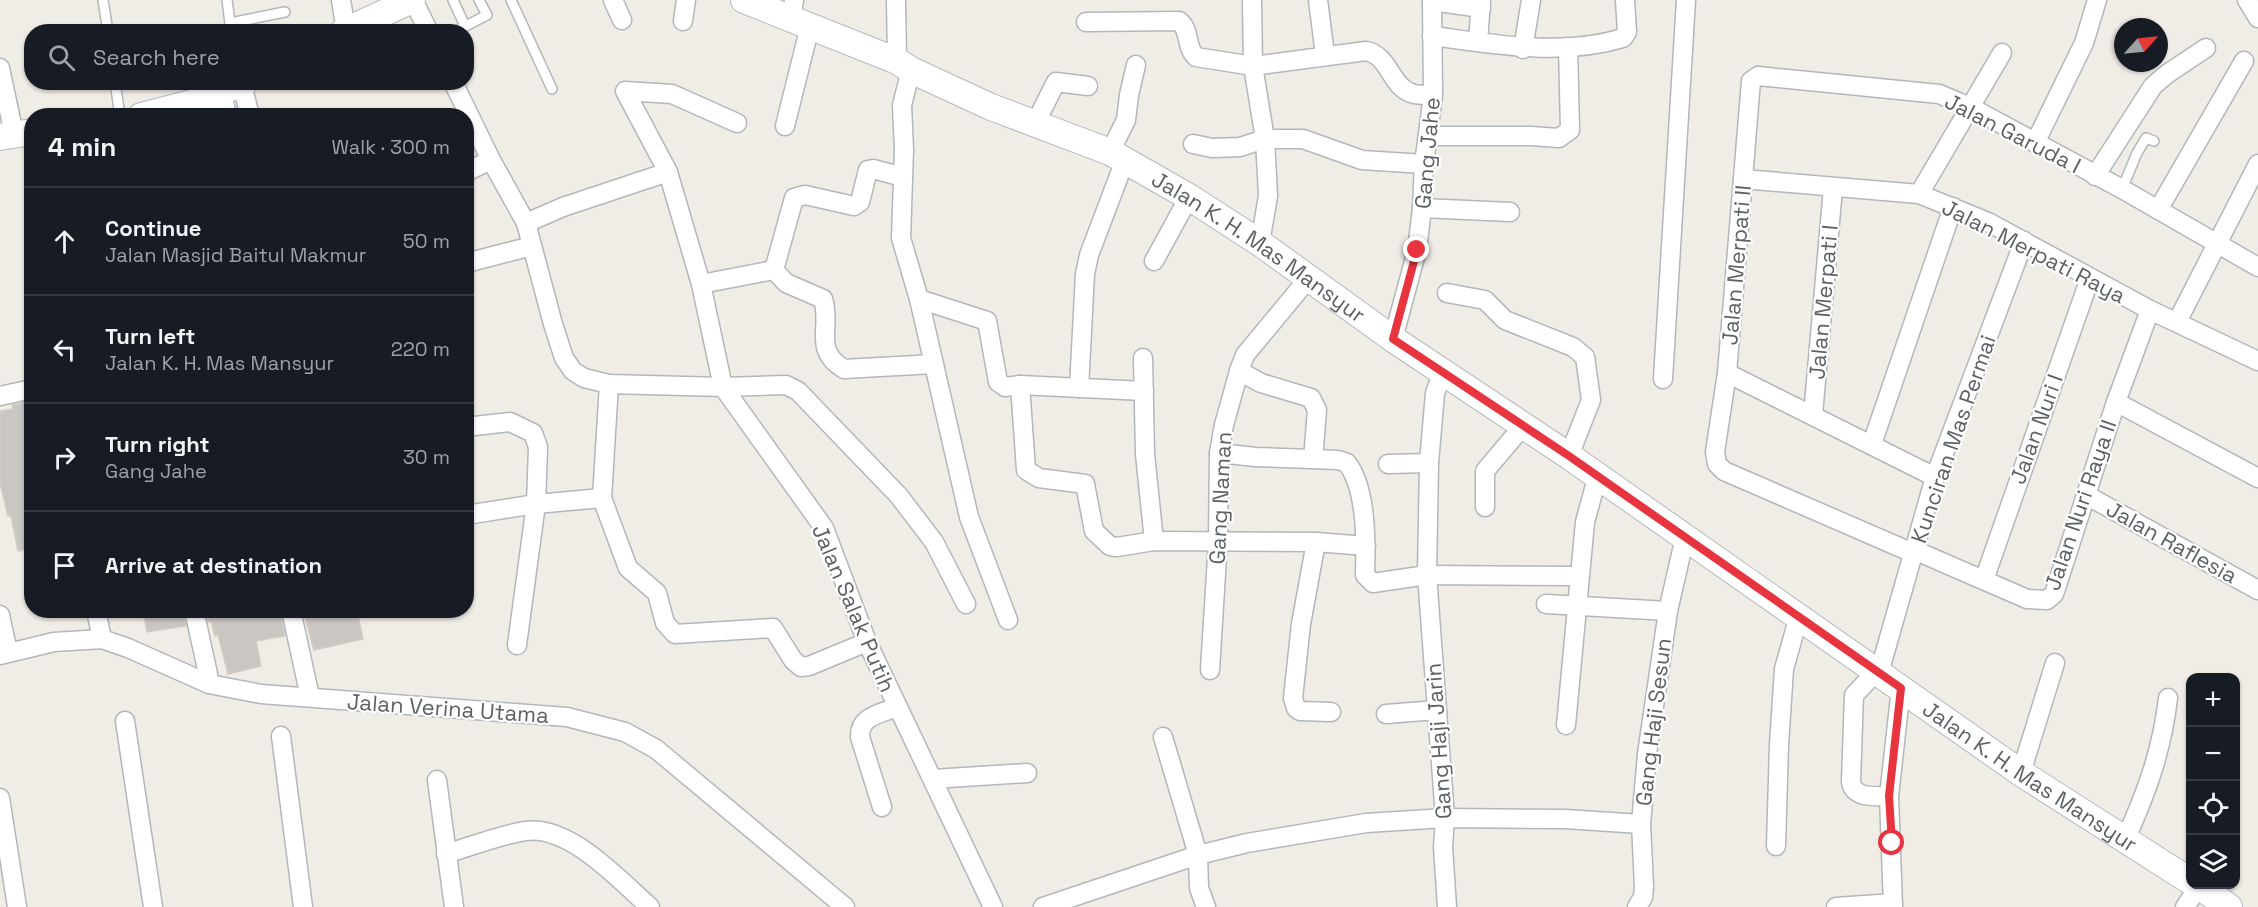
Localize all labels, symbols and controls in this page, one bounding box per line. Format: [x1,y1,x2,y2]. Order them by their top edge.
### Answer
north arrow [2114,18,2168,72]
search box [24,24,474,90]
icon: search [45,41,78,74]
text: Search here [93,43,220,71]
street label: Jalan Garuda I [1940,87,2086,179]
street label: Gang Jahe [1408,96,1446,210]
text: 4 min [48,130,116,164]
text: Walk · 300 m [331,134,450,160]
street label: Jalan K. H. Mas Mansyur [1147,165,1371,329]
street label: Jalan Merpati II [1715,184,1757,346]
street label: Jalan Merpati Raya [1937,193,2131,310]
text: Continue [105,214,201,242]
street label: Jalan Merpati I [1802,223,1844,381]
icon: ahead [48,225,81,258]
text: 50 m [403,228,450,254]
route end [1403,236,1429,262]
text: Jalan Masjid Baitul Makmur [105,242,366,268]
text: Turn left [105,322,195,350]
street label: Kunciran Mas Permai [1904,331,2002,547]
icon: left [48,333,81,366]
text: 220 m [391,336,450,362]
text: Jalan K. H. Mas Mansyur [105,350,334,376]
street label: Jalan Nuri I [2003,370,2069,488]
street label: Jalan Nuri Raya II [2038,416,2122,594]
text: Turn right [105,430,210,458]
street label: Gang Naman [1203,431,1237,565]
icon: right [48,441,81,474]
text: 30 m [403,444,450,470]
text: Gang Jahe [105,458,207,484]
street label: Jalan Raflesia [2102,495,2243,590]
street label: Jalan Salak Putih [806,520,902,696]
icon: arrive [48,549,81,582]
text: Arrive at destination [105,551,322,579]
street label: Gang Haji Sesun [1629,636,1677,808]
street label: Gang Haji Jarin [1419,662,1457,820]
map controls [2186,673,2240,889]
button: + [2186,673,2240,727]
street label: Jalan Verina Utama [346,687,550,729]
street label: Jalan K. H. Mas Mansyur [1917,695,2143,858]
button: − [2186,727,2240,781]
button: locate [2186,781,2240,835]
route start [1878,829,1904,855]
button: layers [2186,835,2240,889]

